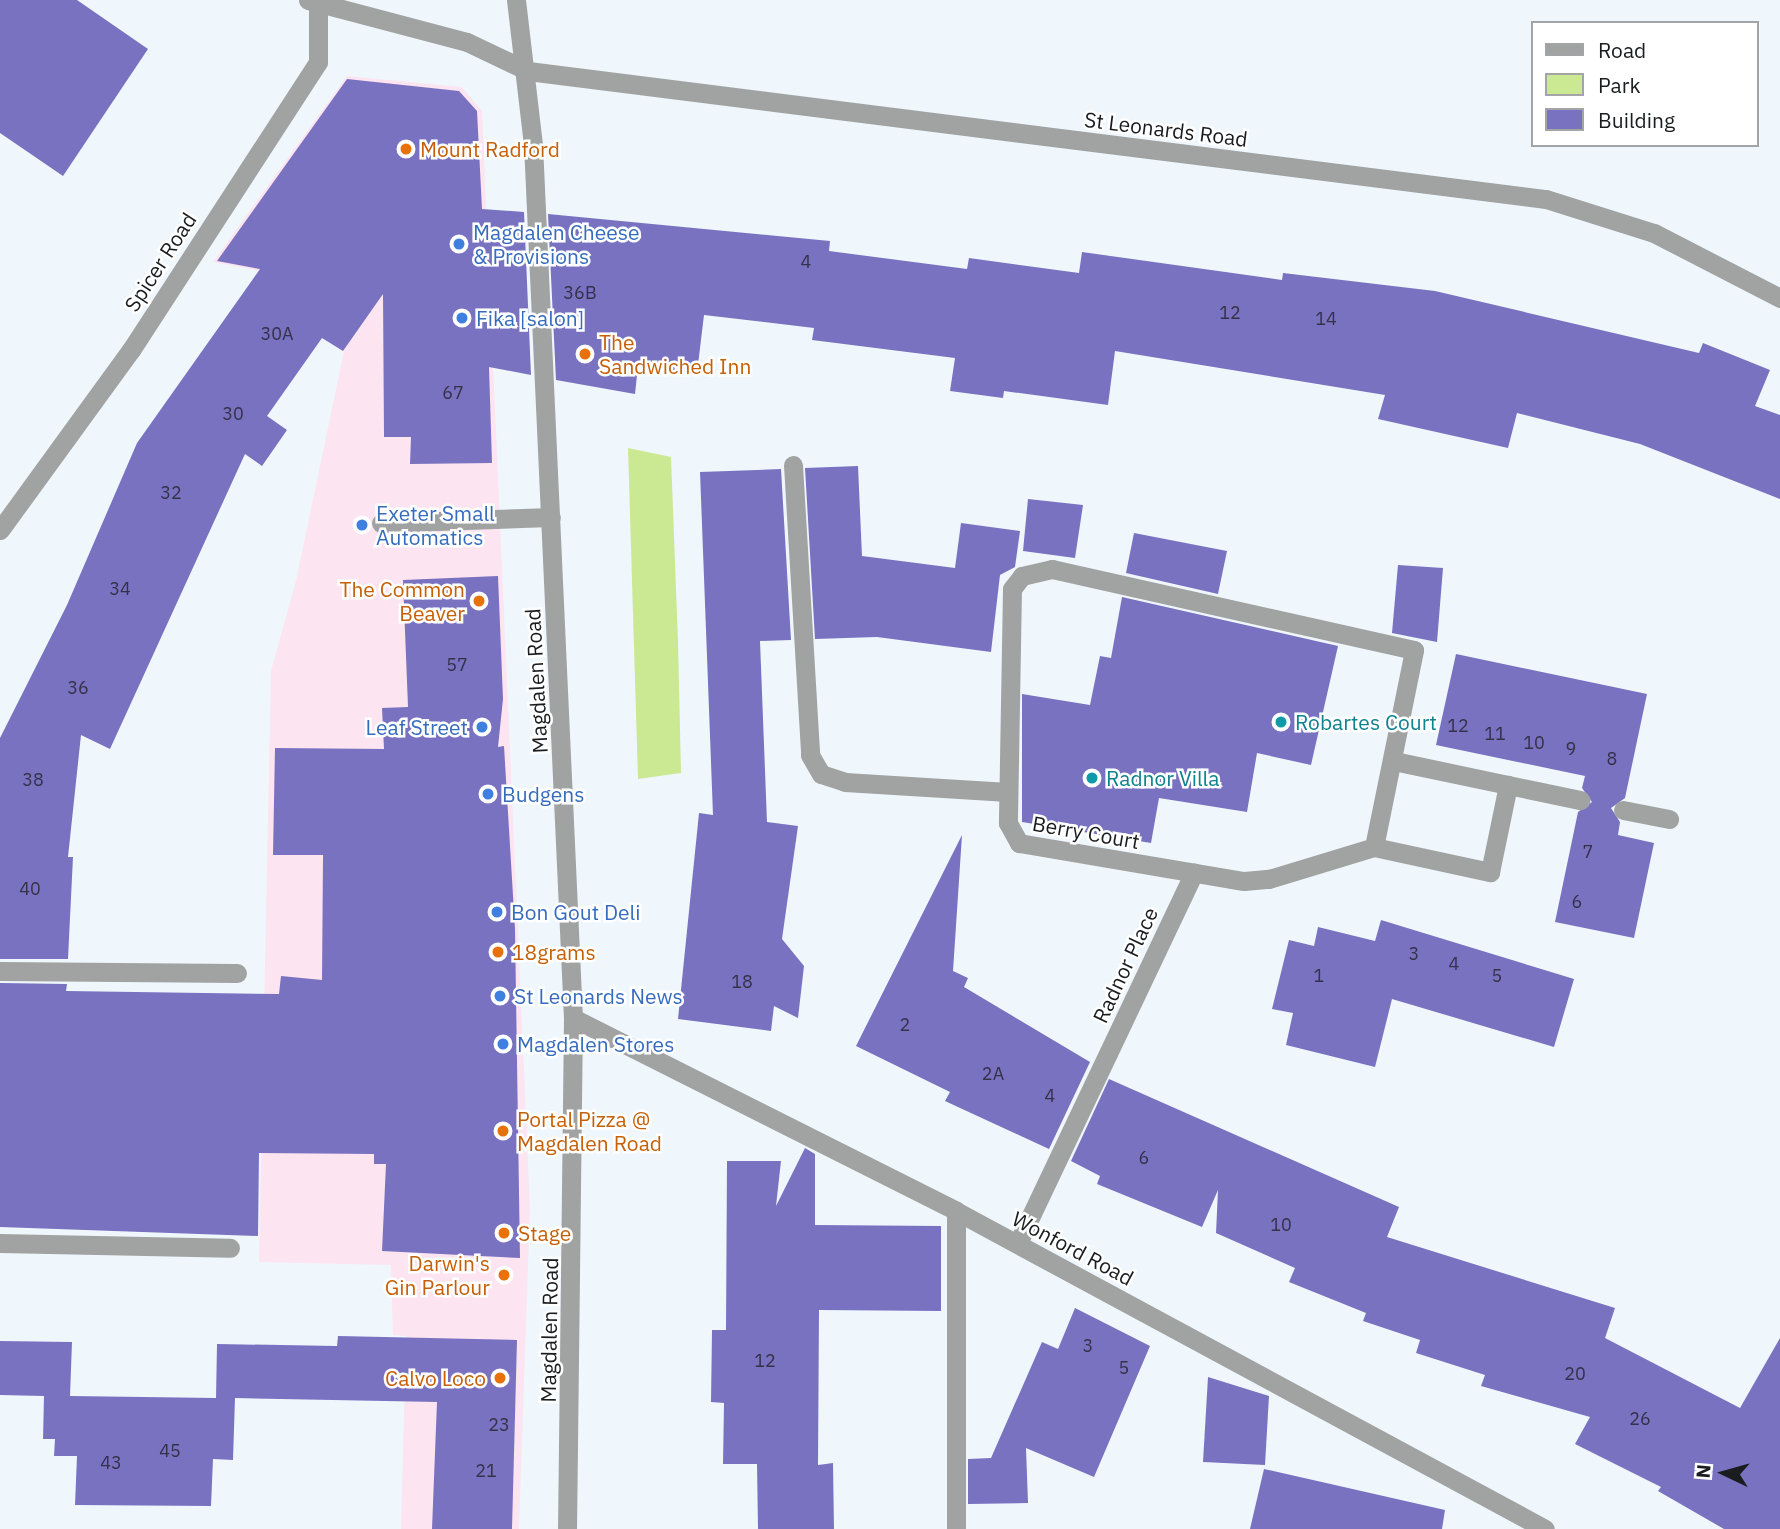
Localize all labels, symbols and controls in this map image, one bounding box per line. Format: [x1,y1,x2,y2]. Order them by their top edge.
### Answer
legend [1532,21,1759,147]
text: Road [1598,36,1646,64]
text: Park [1598,71,1641,99]
street label: St Leonards Road [1083,106,1249,152]
text: Building [1598,106,1675,134]
place label: Mount Radford [420,136,560,162]
marker: Mount Radford [398,141,414,157]
street label: Spicer Road [119,208,201,316]
place label: Magdalen Cheese & Provisions [473,219,640,269]
marker: Magdalen Cheese & Provisions [451,236,467,252]
house number: 4 [801,251,811,273]
house number: 36B [563,282,597,304]
house number: 12 [1219,302,1241,324]
place label: Fika [salon] [476,305,584,331]
house number: 14 [1315,308,1337,330]
marker: Fika [salon] [454,310,470,326]
house number: 30A [260,323,294,345]
place label: The Sandwiched Inn [599,329,751,379]
marker: The Sandwiched Inn [577,346,593,362]
house number: 67 [442,382,464,404]
house number: 30 [222,403,244,425]
house number: 32 [160,482,182,504]
place label: Exeter Small Automatics [376,500,495,550]
marker: Exeter Small Automatics [354,517,370,533]
place label: The Common Beaver [339,576,465,626]
house number: 34 [109,578,131,600]
marker: The Common Beaver [471,593,487,609]
street label: Magdalen Road [520,608,552,754]
house number: 57 [446,654,468,676]
house number: 36 [67,677,89,699]
place label: Robartes Court [1295,709,1437,735]
place label: Leaf Street [366,714,468,740]
marker: Robartes Court [1273,714,1289,730]
house number: 12 [1447,715,1469,737]
marker: Leaf Street [474,719,490,735]
house number: 11 [1484,723,1506,745]
house number: 10 [1523,732,1545,754]
house number: 9 [1566,738,1576,760]
house number: 8 [1607,748,1617,770]
place label: Radnor Villa [1106,765,1220,791]
house number: 38 [22,769,44,791]
marker: Radnor Villa [1084,770,1100,786]
place label: Budgens [502,781,584,807]
marker: Budgens [480,786,496,802]
street label: Berry Court [1031,810,1141,854]
house number: 7 [1583,841,1593,863]
house number: 40 [19,878,41,900]
house number: 6 [1572,891,1582,913]
place label: Bon Gout Deli [511,899,641,925]
street label: Radnor Place [1087,903,1163,1027]
marker: Bon Gout Deli [489,904,505,920]
place label: 18grams [512,939,596,965]
house number: 3 [1409,943,1419,965]
marker: 18grams [490,944,506,960]
house number: 4 [1449,953,1459,975]
house number: 1 [1314,965,1324,987]
house number: 5 [1492,965,1502,987]
house number: 18 [731,971,753,993]
place label: St Leonards News [514,983,683,1009]
marker: St Leonards News [492,988,508,1004]
house number: 2 [900,1014,910,1036]
place label: Magdalen Stores [517,1031,674,1057]
marker: Magdalen Stores [495,1036,511,1052]
house number: 2A [982,1063,1004,1085]
house number: 4 [1045,1085,1055,1107]
place label: Portal Pizza @ Magdalen Road [517,1106,662,1156]
marker: Portal Pizza @ Magdalen Road [495,1123,511,1139]
house number: 6 [1139,1147,1149,1169]
street label: Wonford Road [1008,1206,1138,1290]
house number: 10 [1270,1214,1292,1236]
place label: Stage [518,1220,571,1246]
marker: Stage [496,1225,512,1241]
place label: Darwin's Gin Parlour [385,1250,490,1300]
street label: Magdalen Road [535,1257,563,1403]
marker: Darwin's Gin Parlour [496,1267,512,1283]
house number: 3 [1083,1335,1093,1357]
house number: 12 [754,1350,776,1372]
house number: 5 [1119,1357,1129,1379]
house number: 20 [1564,1363,1586,1385]
place label: Calvo Loco [385,1365,486,1391]
marker: Calvo Loco [492,1370,508,1386]
house number: 26 [1629,1408,1651,1430]
house number: 23 [488,1414,510,1436]
north arrow [1689,1438,1759,1508]
house number: 45 [159,1440,181,1462]
house number: 43 [100,1452,122,1474]
house number: 21 [475,1460,497,1482]
text: N [1691,1463,1716,1479]

